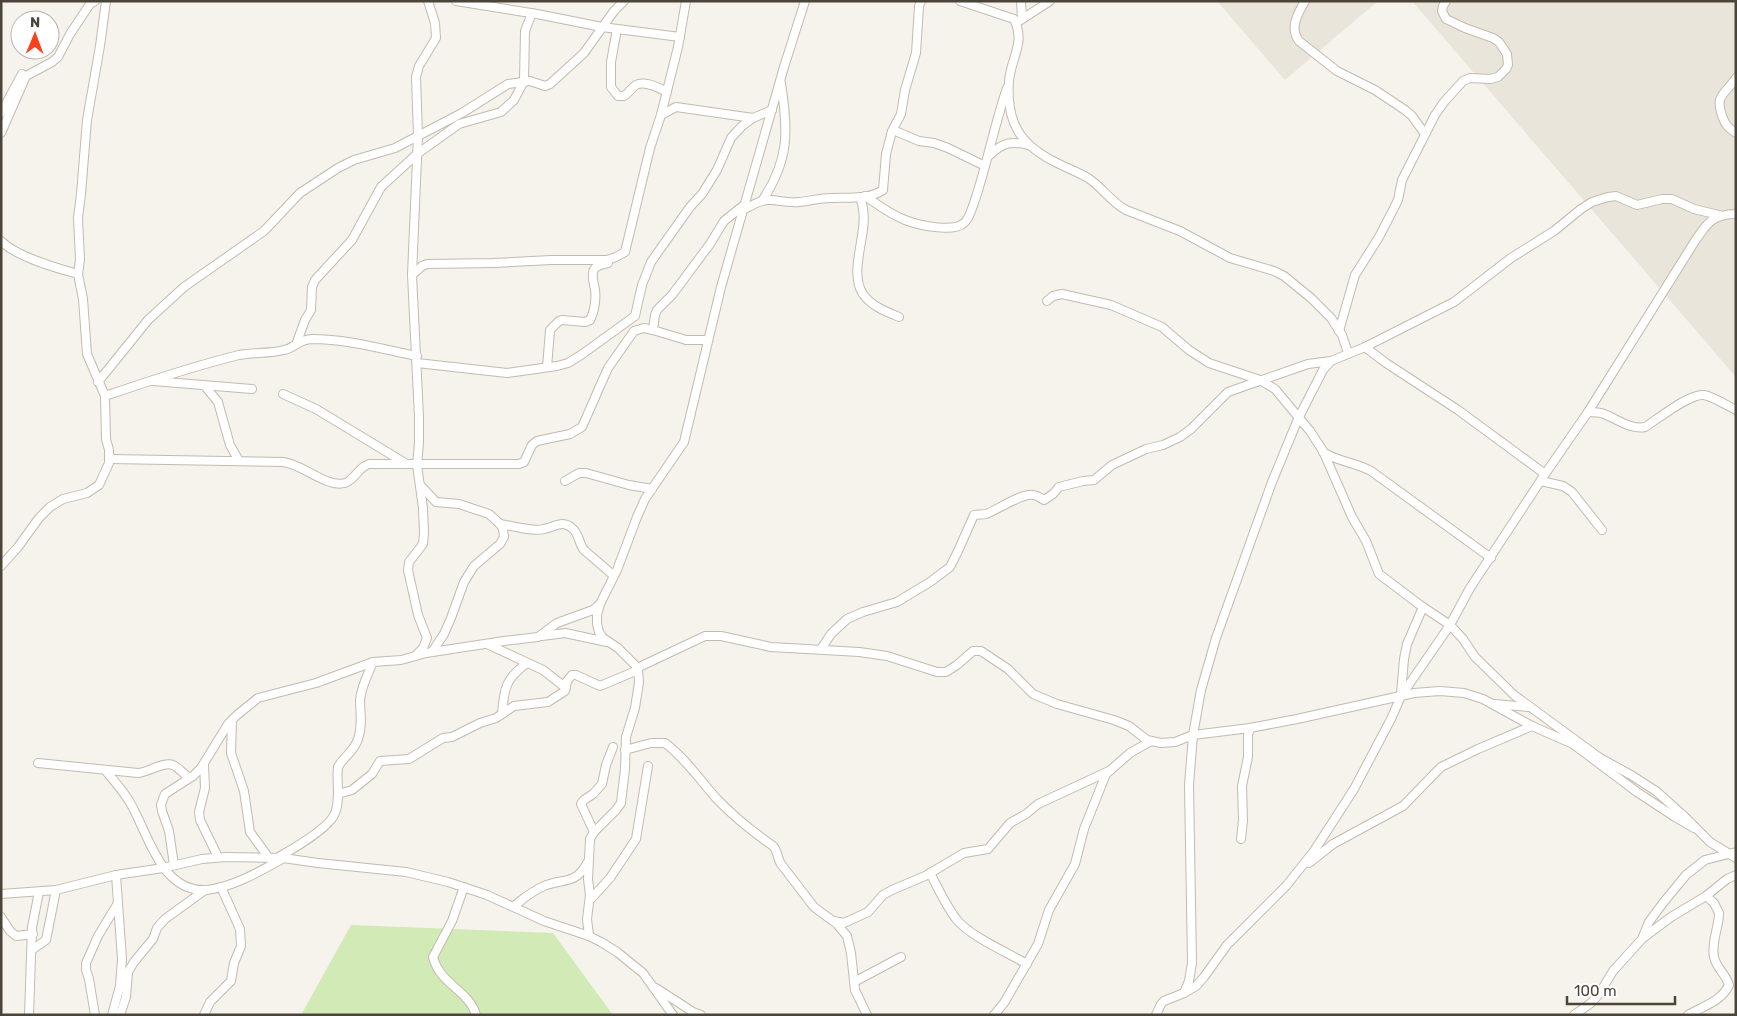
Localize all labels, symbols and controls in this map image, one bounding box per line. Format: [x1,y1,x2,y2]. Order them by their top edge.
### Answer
north arrow [10,10,60,60]
text: N [30,14,40,31]
scale bar [1567,974,1674,1006]
text: 100 m [1574,982,1616,1000]

